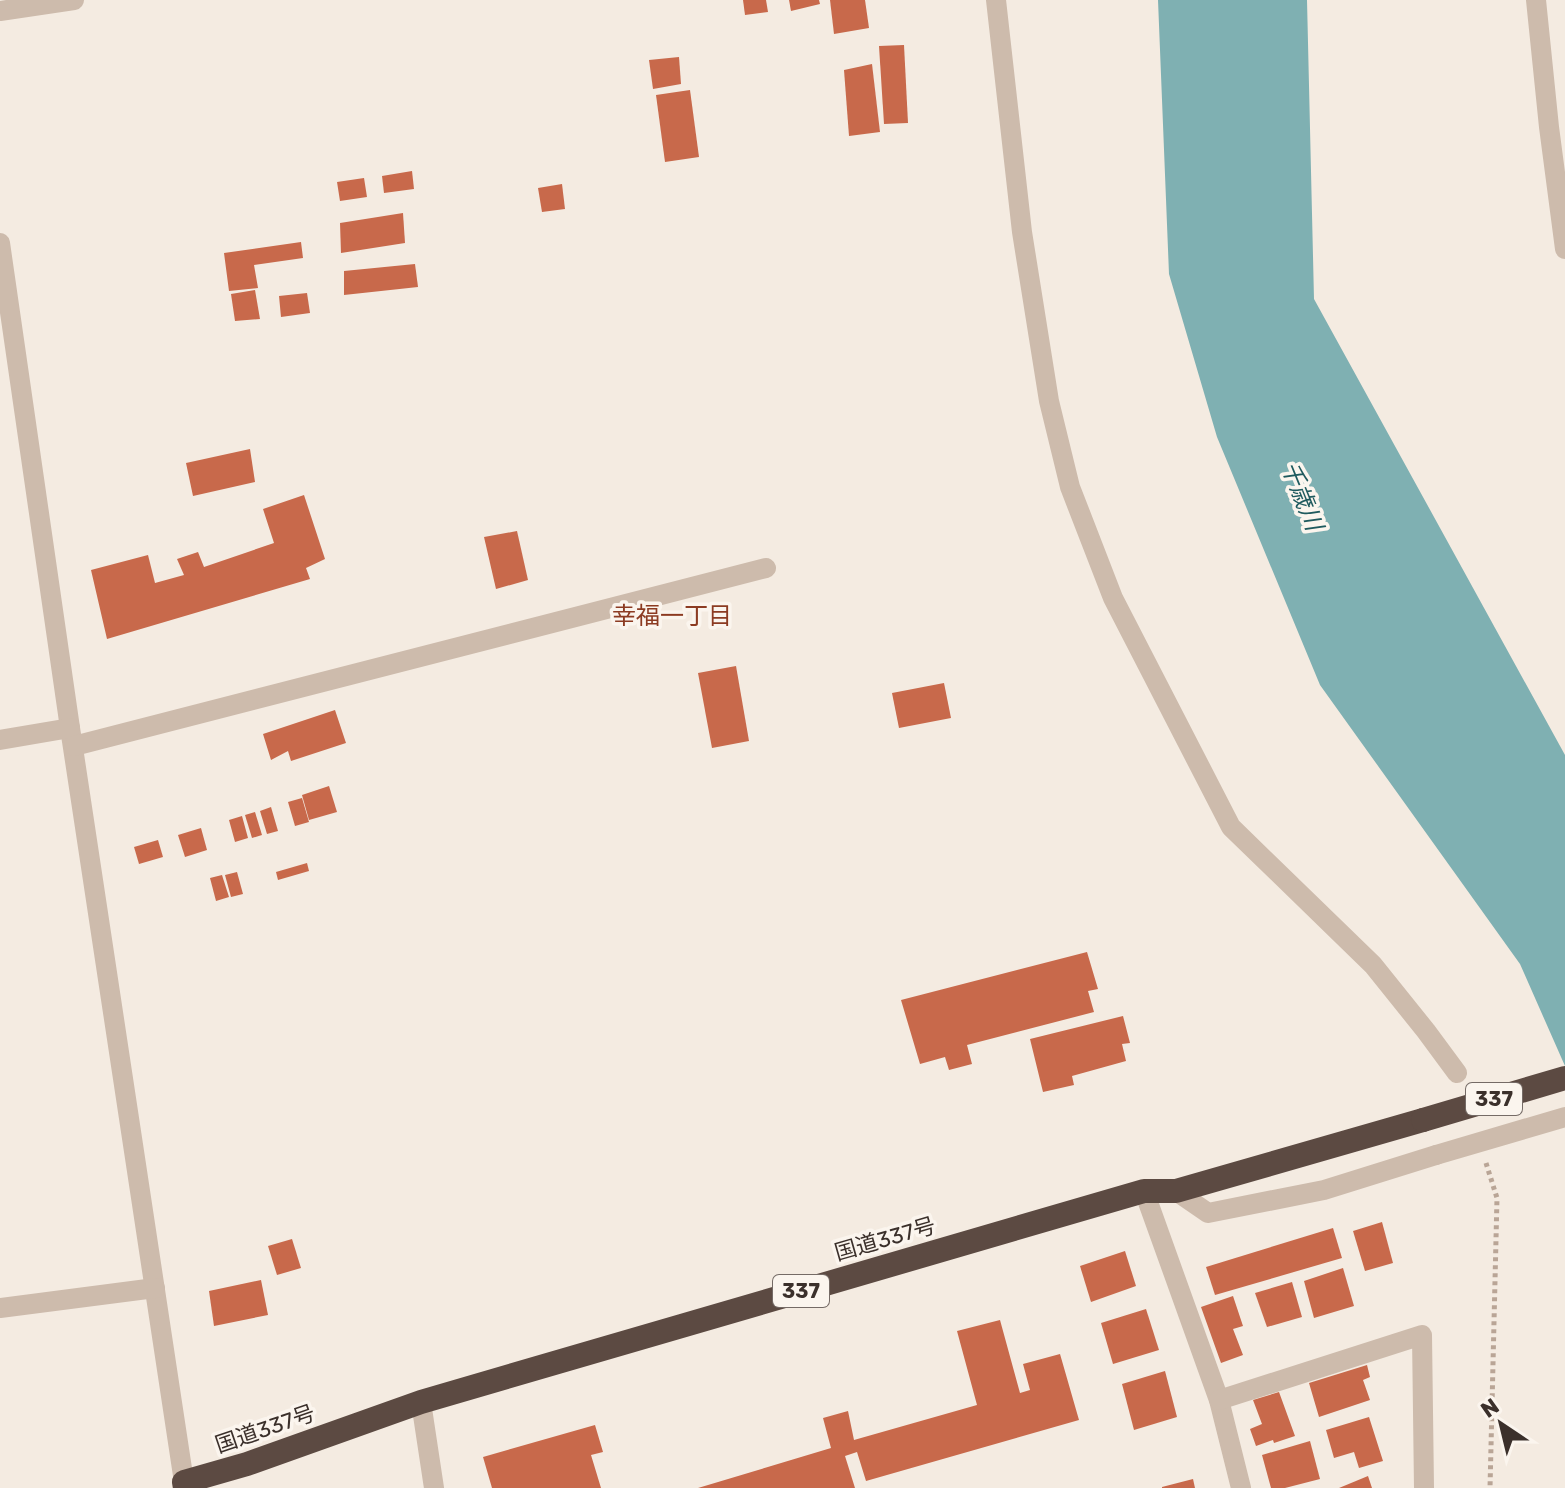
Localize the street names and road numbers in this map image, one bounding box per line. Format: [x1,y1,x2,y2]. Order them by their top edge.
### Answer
road number: 337 [1466,1083,1522,1115]
street label: 国道337号 [831,1212,939,1266]
road number: 337 [773,1275,829,1307]
street label: 国道337号 [212,1399,318,1459]

